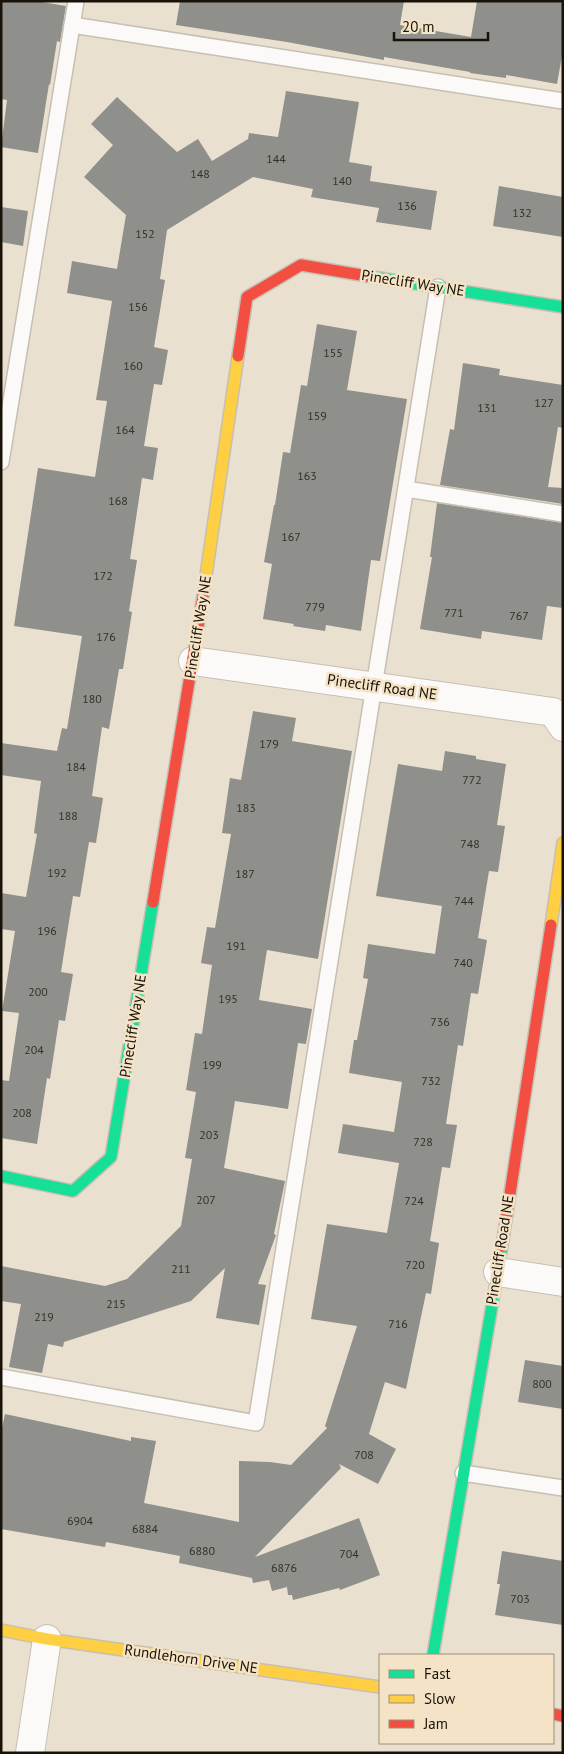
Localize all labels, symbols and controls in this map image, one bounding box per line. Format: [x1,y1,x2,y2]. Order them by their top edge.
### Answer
scale bar [394,10,488,42]
text: 20 m [402,17,435,36]
house number: 144 [266,151,286,166]
house number: 148 [190,166,210,181]
house number: 140 [332,173,352,188]
house number: 136 [397,198,417,213]
house number: 132 [512,205,532,220]
house number: 152 [135,226,155,241]
street label: Pinecliff Way NE [360,265,466,300]
house number: 156 [128,299,148,314]
house number: 155 [323,345,343,360]
house number: 160 [123,358,143,373]
house number: 127 [534,395,554,410]
house number: 131 [477,400,497,415]
house number: 159 [307,408,327,423]
house number: 164 [115,422,135,437]
house number: 163 [297,468,317,483]
house number: 168 [108,493,128,508]
house number: 167 [281,529,301,544]
house number: 172 [93,568,113,583]
street label: Pinecliff Way NE [180,574,215,680]
house number: 779 [305,599,325,614]
house number: 771 [444,605,464,620]
house number: 767 [509,608,529,623]
house number: 176 [96,629,116,644]
street label: Pinecliff Road NE [326,669,438,704]
house number: 180 [82,691,102,706]
house number: 179 [259,736,279,751]
house number: 184 [66,759,86,774]
house number: 772 [462,772,482,787]
house number: 183 [236,800,256,815]
house number: 188 [58,808,78,823]
house number: 748 [460,836,480,851]
house number: 192 [47,865,67,880]
house number: 187 [235,866,255,881]
house number: 744 [454,893,474,908]
house number: 196 [37,923,57,938]
house number: 191 [226,938,246,953]
house number: 740 [453,955,473,970]
street label: Pinecliff Way NE [115,973,150,1079]
house number: 200 [28,984,48,999]
house number: 195 [218,991,238,1006]
house number: 736 [430,1014,450,1029]
house number: 204 [24,1042,44,1057]
house number: 199 [202,1057,222,1072]
house number: 732 [421,1073,441,1088]
house number: 208 [12,1105,32,1120]
house number: 203 [199,1127,219,1142]
house number: 728 [413,1134,433,1149]
house number: 207 [196,1192,216,1207]
house number: 724 [404,1193,424,1208]
street label: Pinecliff Road NE [481,1194,518,1306]
house number: 720 [405,1257,425,1272]
house number: 211 [171,1261,191,1276]
house number: 215 [106,1296,126,1311]
house number: 219 [34,1309,54,1324]
house number: 716 [388,1316,408,1331]
house number: 800 [532,1376,552,1391]
house number: 708 [354,1447,374,1462]
house number: 6904 [67,1513,94,1528]
house number: 6884 [132,1521,159,1536]
house number: 6880 [189,1543,216,1558]
house number: 704 [339,1546,359,1561]
house number: 6876 [271,1560,297,1575]
house number: 703 [510,1591,530,1606]
street label: Rundlehorn Drive NE [123,1640,259,1677]
legend [379,1654,554,1744]
text: Fast [424,1664,451,1683]
text: Slow [424,1689,455,1708]
text: Jam [423,1714,448,1733]

